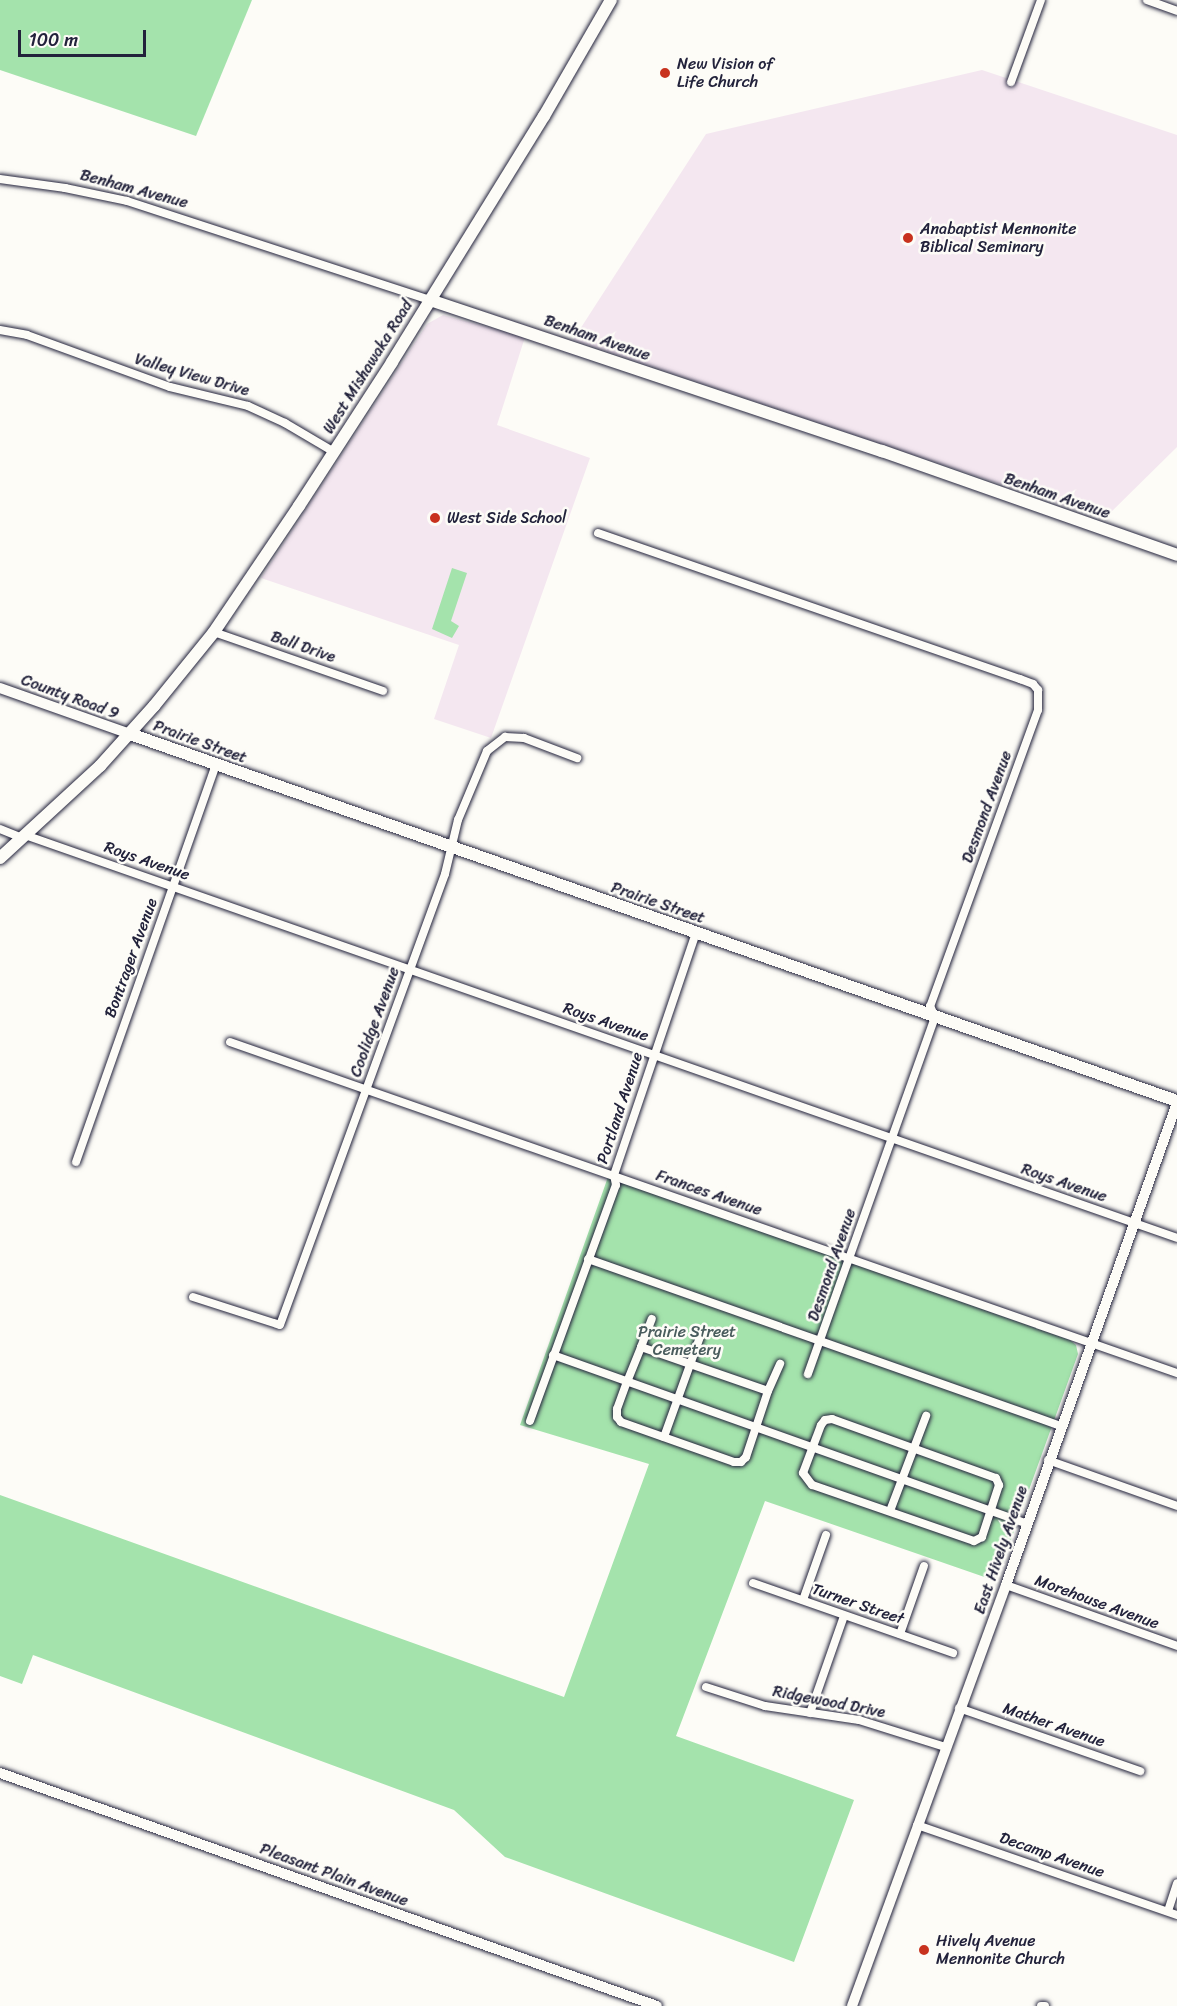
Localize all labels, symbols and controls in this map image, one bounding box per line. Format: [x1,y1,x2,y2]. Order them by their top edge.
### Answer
scale bar [21,18,148,56]
text: 100 m [29,24,78,56]
place label: New Vision of Life Church [677,54,773,92]
marker: New Vision of Life Church [658,66,672,80]
street label: Benham Avenue [78,165,190,213]
place label: Anabaptist Mennonite Biblical Seminary [920,219,1077,257]
marker: Anabaptist Mennonite Biblical Seminary [901,231,915,245]
street label: West Mishawaka Road [319,296,417,438]
street label: Benham Avenue [541,311,653,365]
street label: Valley View Drive [132,349,252,401]
street label: Benham Avenue [1001,469,1113,523]
place label: West Side School [447,508,569,528]
marker: West Side School [428,511,442,525]
street label: Ball Drive [268,627,338,667]
street label: County Road 9 [18,670,122,724]
street label: Prairie Street [150,716,250,768]
street label: Desmond Avenue [958,748,1016,866]
street label: Roys Avenue [102,837,192,885]
street label: Prairie Street [608,878,708,928]
street label: Bontrager Avenue [100,896,162,1020]
street label: Coolidge Avenue [346,965,404,1079]
street label: Roys Avenue [561,998,651,1046]
street label: Portland Avenue [593,1050,647,1166]
street label: Roys Avenue [1019,1159,1109,1207]
street label: Frances Avenue [654,1166,764,1220]
street label: Desmond Avenue [804,1206,860,1324]
park label: Prairie Street Cemetery [638,1322,736,1360]
street label: East Hively Avenue [970,1483,1032,1617]
street label: Morehouse Avenue [1032,1571,1162,1633]
street label: Turner Street [809,1579,907,1629]
street label: Ridgewood Drive [771,1682,887,1722]
street label: Mather Avenue [1001,1699,1107,1751]
street label: Decamp Avenue [997,1828,1107,1882]
street label: Pleasant Plain Avenue [257,1839,411,1911]
place label: Hively Avenue Mennonite Church [936,1931,1065,1969]
marker: Hively Avenue Mennonite Church [917,1943,931,1957]

